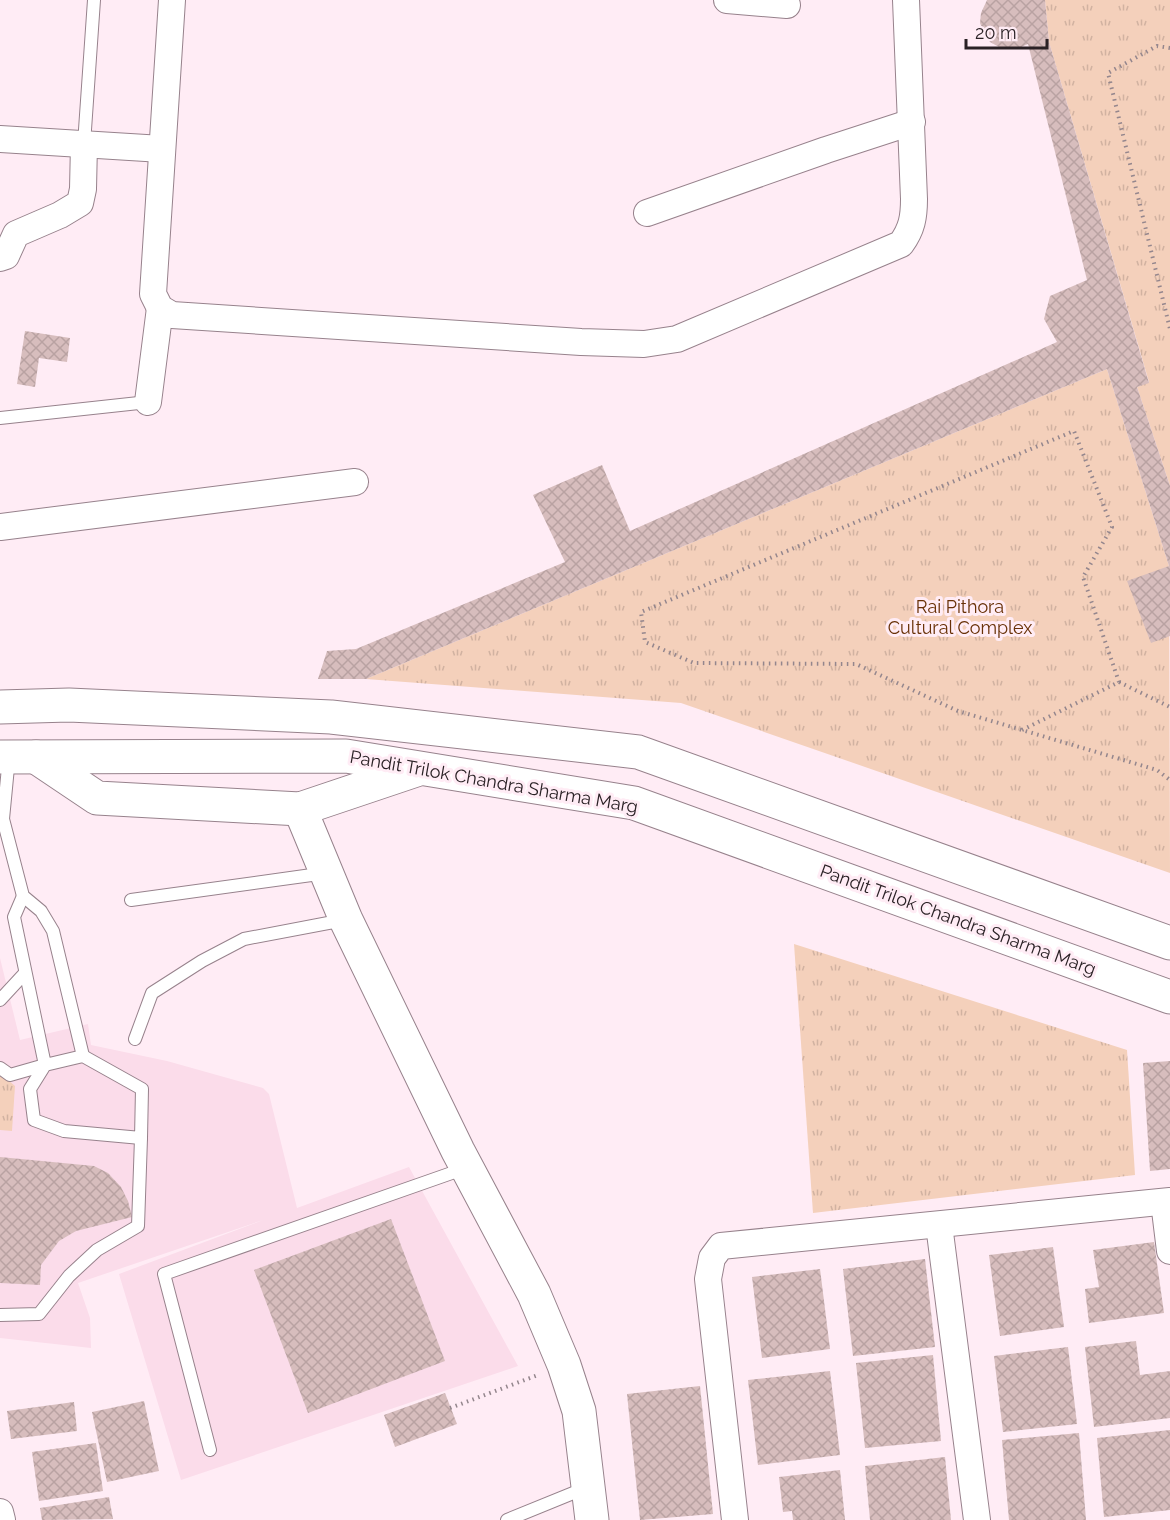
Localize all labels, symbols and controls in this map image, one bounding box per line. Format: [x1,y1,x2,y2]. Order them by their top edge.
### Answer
scale bar [966,12,1047,50]
text: 20 m [975,22,1017,43]
park label: Rai Pithora Cultural Complex [888,596,1032,638]
street label: Pandit Trilok Chandra Sharma Marg [348,746,640,817]
street label: Pandit Trilok Chandra Sharma Marg [817,860,1099,979]

